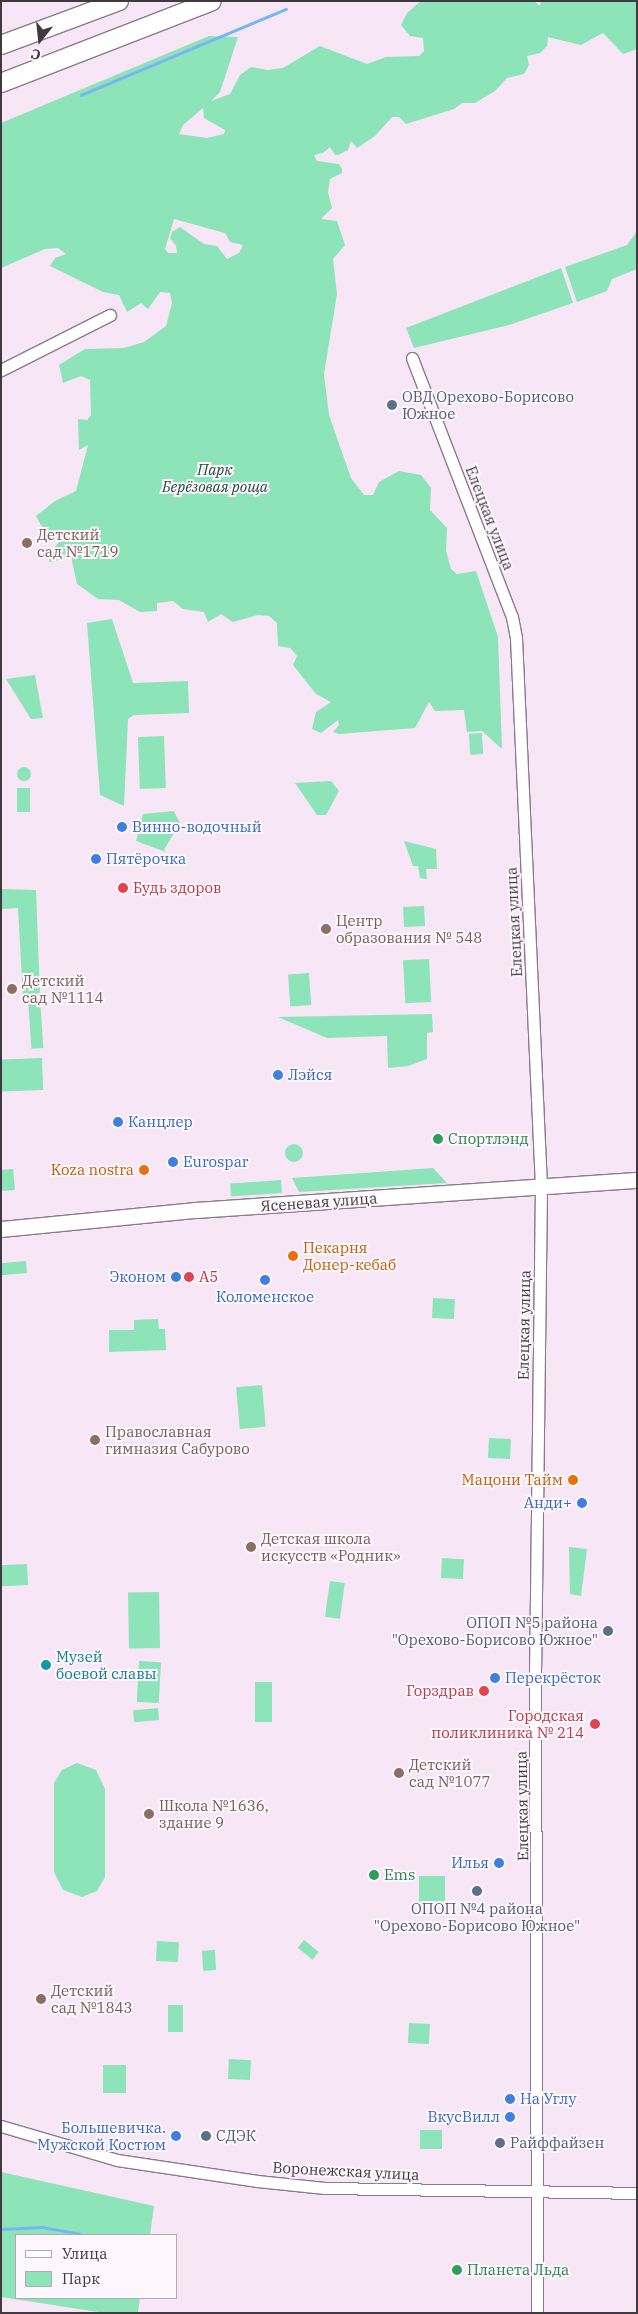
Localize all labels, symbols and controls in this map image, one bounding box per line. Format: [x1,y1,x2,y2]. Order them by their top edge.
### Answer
north arrow [15,15,65,65]
text: С [29,44,43,64]
place label: ОВД Орехово-Борисово Южное [402,387,574,422]
marker: ОВД Орехово-Борисово Южное [386,399,398,411]
park label: Парк Берёзовая роща [162,460,268,495]
street label: Елецкая улица [462,463,518,573]
place label: Детский сад №1719 [37,525,118,560]
marker: Детский сад №1719 [21,537,33,549]
place label: Винно-водочный [132,818,262,836]
marker: Винно-водочный [116,821,128,833]
place label: Пятёрочка [106,850,186,868]
marker: Пятёрочка [90,853,102,865]
street label: Елецкая улица [502,867,526,977]
place label: Будь здоров [133,879,221,897]
marker: Будь здоров [117,882,129,894]
place label: Центр образования № 548 [336,911,482,946]
marker: Центр образования № 548 [320,923,332,935]
place label: Детский сад №1114 [22,971,103,1006]
marker: Детский сад №1114 [6,983,18,995]
place label: Лэйся [288,1066,332,1084]
marker: Лэйся [272,1069,284,1081]
place label: Канцлер [128,1113,193,1131]
marker: Канцлер [112,1116,124,1128]
place label: Спортлэнд [448,1130,529,1148]
marker: Спортлэнд [432,1133,444,1145]
place label: Eurospar [183,1153,249,1171]
marker: Eurospar [167,1156,179,1168]
place label: Koza nostra [51,1161,134,1179]
marker: Koza nostra [138,1164,150,1176]
street label: Ясеневая улица [260,1189,378,1215]
place label: Пекарня Донер-кебаб [303,1238,396,1273]
marker: Пекарня Донер-кебаб [287,1250,299,1262]
place label: Эконом [110,1268,166,1286]
place label: A5 [199,1268,218,1286]
street label: Елецкая улица [514,1270,534,1380]
marker: Эконом [170,1271,182,1283]
marker: A5 [183,1271,195,1283]
marker: Коломенское [259,1274,271,1286]
place label: Коломенское [216,1288,314,1306]
place label: Православная гимназия Сабурово [105,1422,250,1457]
marker: Православная гимназия Сабурово [89,1434,101,1446]
place label: Мацони Тайм [462,1471,563,1489]
marker: Мацони Тайм [567,1474,579,1486]
place label: Анди+ [524,1494,572,1512]
marker: Анди+ [576,1497,588,1509]
place label: Детская школа искусств «Родник» [261,1529,401,1564]
marker: Детская школа искусств «Родник» [245,1541,257,1553]
place label: ОПОП №5 района "Орехово-Борисово Южное" [392,1613,598,1648]
marker: ОПОП №5 района "Орехово-Борисово Южное" [602,1625,614,1637]
place label: Музей боевой славы [56,1647,157,1682]
marker: Музей боевой славы [40,1659,52,1671]
place label: Перекрёсток [505,1669,601,1687]
marker: Перекрёсток [489,1672,501,1684]
place label: Горздрав [406,1682,474,1700]
marker: Горздрав [478,1685,490,1697]
place label: Городская поликлиника № 214 [431,1706,584,1741]
marker: Городская поликлиника № 214 [588,1717,602,1731]
street label: Елецкая улица [512,1751,532,1861]
place label: Детский сад №1077 [409,1755,490,1790]
marker: Детский сад №1077 [393,1767,405,1779]
place label: Школа №1636, здание 9 [159,1796,269,1831]
marker: Школа №1636, здание 9 [143,1808,155,1820]
place label: Илья [451,1854,489,1872]
marker: Илья [493,1857,505,1869]
place label: Ems [384,1866,415,1884]
marker: Ems [368,1869,380,1881]
marker: ОПОП №4 района "Орехово-Борисово Южное" [471,1885,483,1897]
place label: ОПОП №4 района "Орехово-Борисово Южное" [374,1899,580,1934]
place label: Детский сад №1843 [51,1981,132,2016]
marker: Детский сад №1843 [35,1993,47,2005]
place label: На Углу [520,2090,576,2108]
marker: На Углу [504,2093,516,2105]
place label: ВкусВилл [427,2108,500,2126]
marker: ВкусВилл [504,2111,516,2123]
place label: Большевичка. Мужской Костюм [37,2118,166,2153]
place label: СДЭК [216,2127,256,2145]
marker: Большевичка. Мужской Костюм [170,2130,182,2142]
marker: СДЭК [200,2130,212,2142]
place label: Райффайзен [510,2134,604,2152]
marker: Райффайзен [494,2137,506,2149]
street label: Воронежская улица [272,2158,420,2184]
legend [15,2234,178,2299]
text: Улица [62,2244,107,2263]
place label: Планета Льда [467,2261,569,2279]
marker: Планета Льда [451,2264,463,2276]
text: Парк [62,2269,100,2288]

